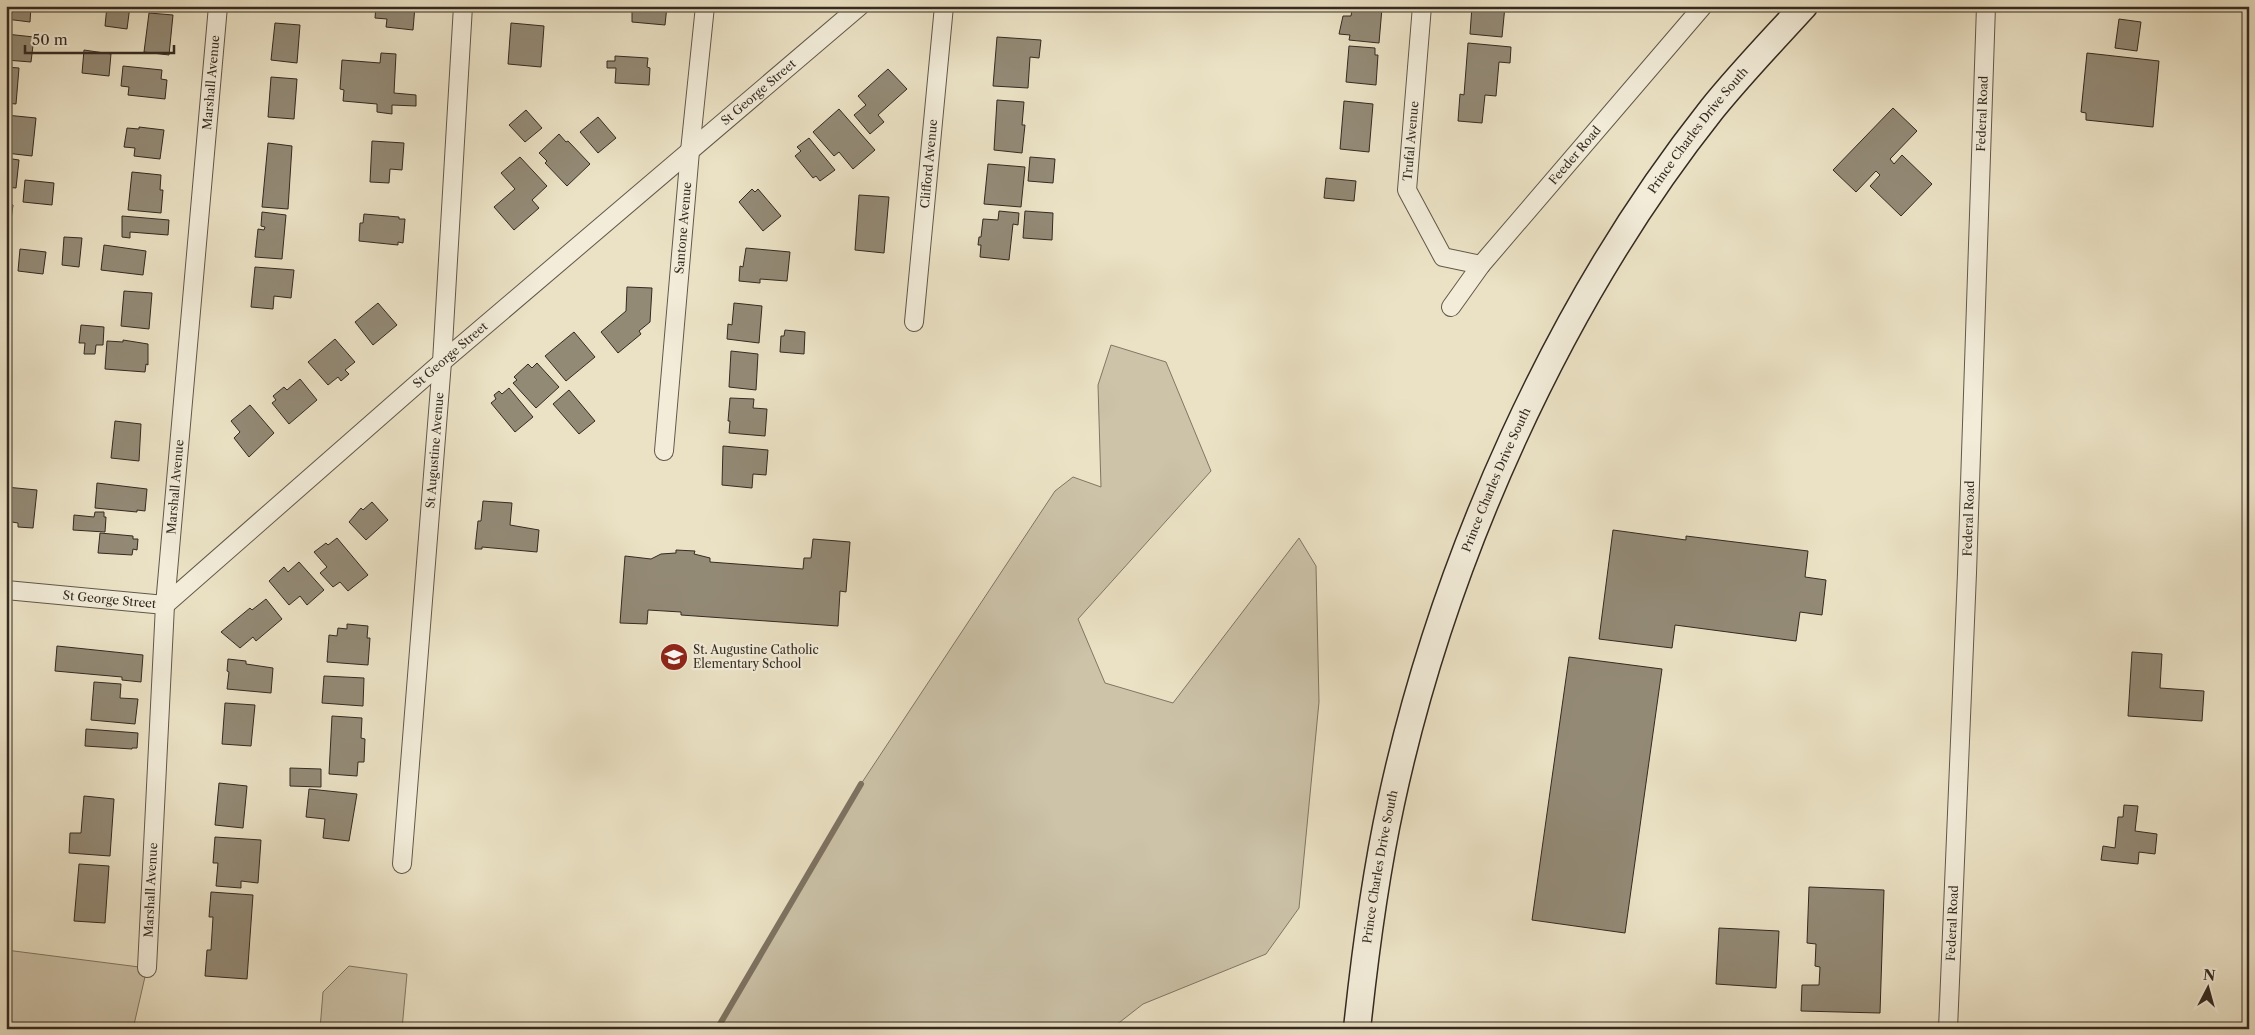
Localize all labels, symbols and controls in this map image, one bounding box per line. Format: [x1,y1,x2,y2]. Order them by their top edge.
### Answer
scale bar [25,22,174,54]
text: 50 m [32,30,68,49]
street label: Marshall Avenue [199,34,222,130]
street label: St George Street [718,55,799,128]
street label: Prince Charles Drive South [1644,64,1751,196]
street label: Federal Road [1973,75,1991,152]
street label: Trufal Avenue [1400,100,1421,182]
street label: Clifford Avenue [917,118,940,209]
street label: Feeder Road [1545,122,1604,187]
street label: Santone Avenue [671,181,694,274]
street label: St George Street [410,318,491,391]
street label: St Augustine Avenue [422,391,447,509]
street label: Prince Charles Drive South [1458,405,1534,554]
street label: Marshall Avenue [163,439,187,535]
street label: Federal Road [1960,480,1977,557]
street label: St George Street [62,587,158,611]
school or university icon: St. Augustine Catholic Elementary School [659,642,689,672]
place label: St. Augustine Catholic Elementary School [693,642,819,671]
street label: Prince Charles Drive South [1359,788,1401,944]
street label: Marshall Avenue [141,842,160,938]
street label: Federal Road [1943,884,1961,961]
north arrow [2182,962,2232,1012]
text: N [2202,965,2216,985]

